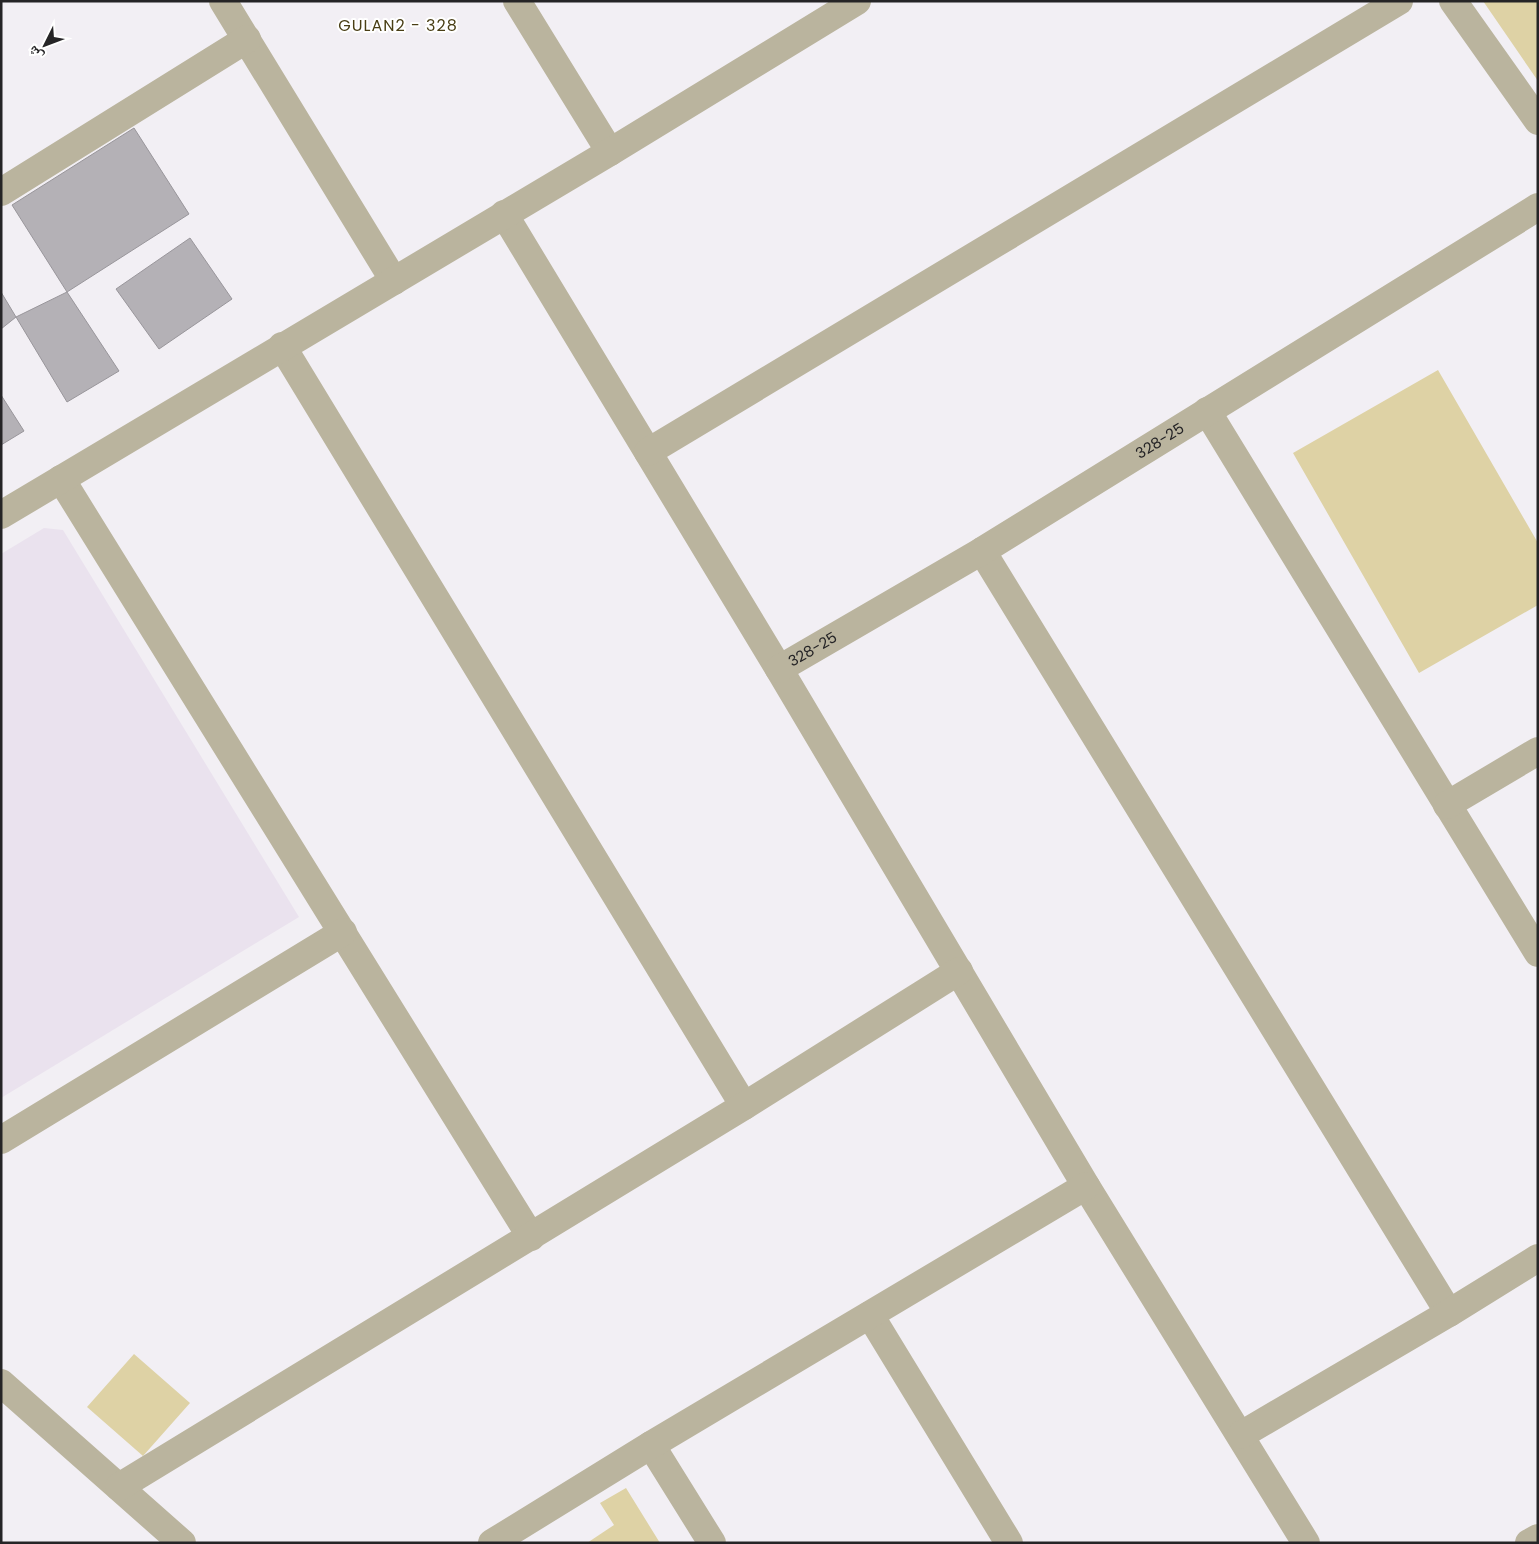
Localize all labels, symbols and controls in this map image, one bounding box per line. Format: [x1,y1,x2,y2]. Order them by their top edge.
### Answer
district label: GULAN2 - 328 [338,14,458,37]
north arrow [20,20,70,70]
text: ش [23,41,48,66]
street label: 328-25 [1131,418,1188,463]
street label: 328-25 [784,627,841,671]

